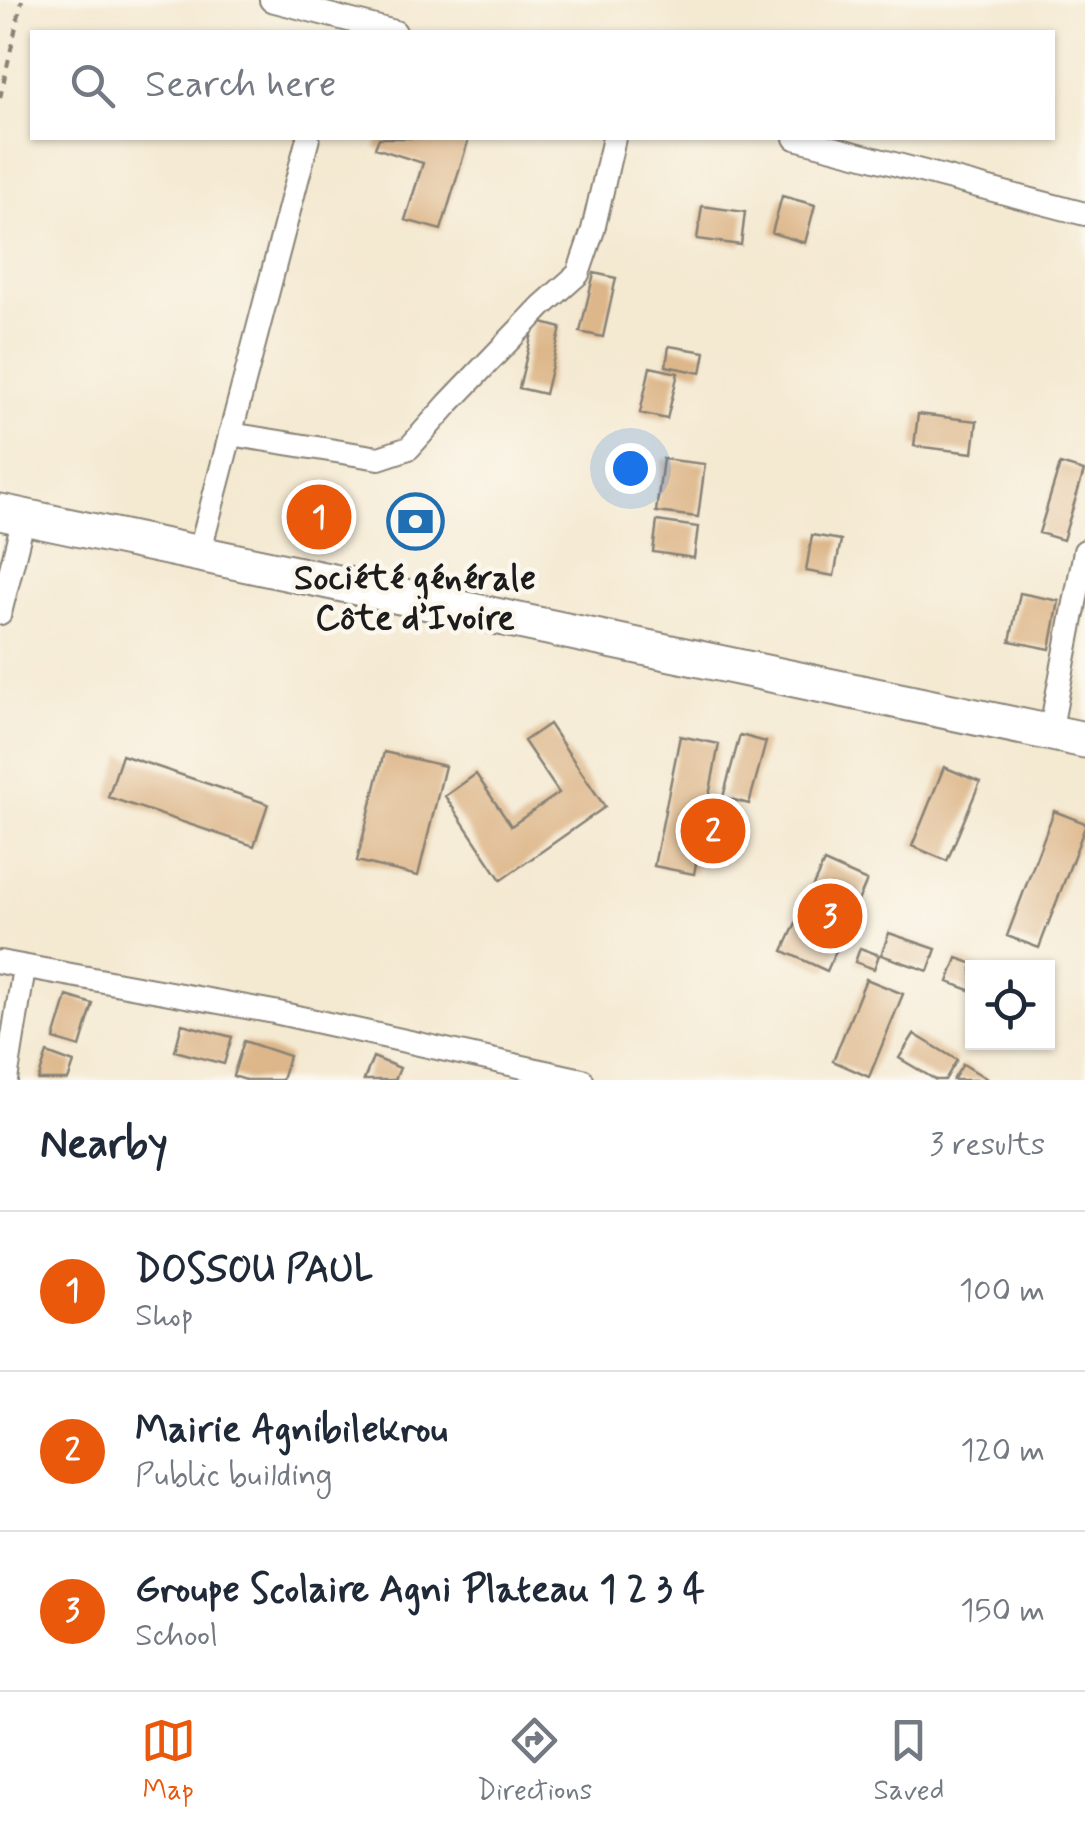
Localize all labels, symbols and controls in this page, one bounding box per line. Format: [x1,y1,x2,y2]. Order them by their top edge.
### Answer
search box [30,30,1055,140]
icon: search [65,58,120,113]
text: Search here [145,61,336,110]
your location [605,443,656,494]
pin: 1 [286,480,352,554]
bank icon: Société générale Côte d’Ivoire [385,491,445,551]
place label: Société générale Côte d’Ivoire [294,556,536,642]
pin: 2 [680,794,746,868]
pin: 3 [798,878,862,954]
map controls [965,960,1055,1050]
button: locate [965,960,1055,1050]
text: Nearby [40,1118,168,1173]
text: 3 results [929,1124,1045,1166]
text: DOSSOU PAUL [135,1246,374,1295]
text: 1 [65,1270,80,1312]
text: 100 m [959,1270,1045,1312]
text: Shop [135,1295,194,1337]
text: Mairie Agnibilekrou [135,1406,448,1455]
text: 2 [65,1430,80,1472]
text: 120 m [960,1430,1045,1472]
text: Public building [135,1455,332,1497]
text: Groupe Scolaire Agni Plateau 1 2 3 4 [135,1566,705,1615]
text: 3 [65,1590,80,1632]
text: 150 m [960,1590,1045,1632]
text: School [135,1615,218,1657]
tab: Map [141,1713,196,1810]
tab: Directions [477,1713,592,1810]
tab: Saved [874,1713,944,1810]

